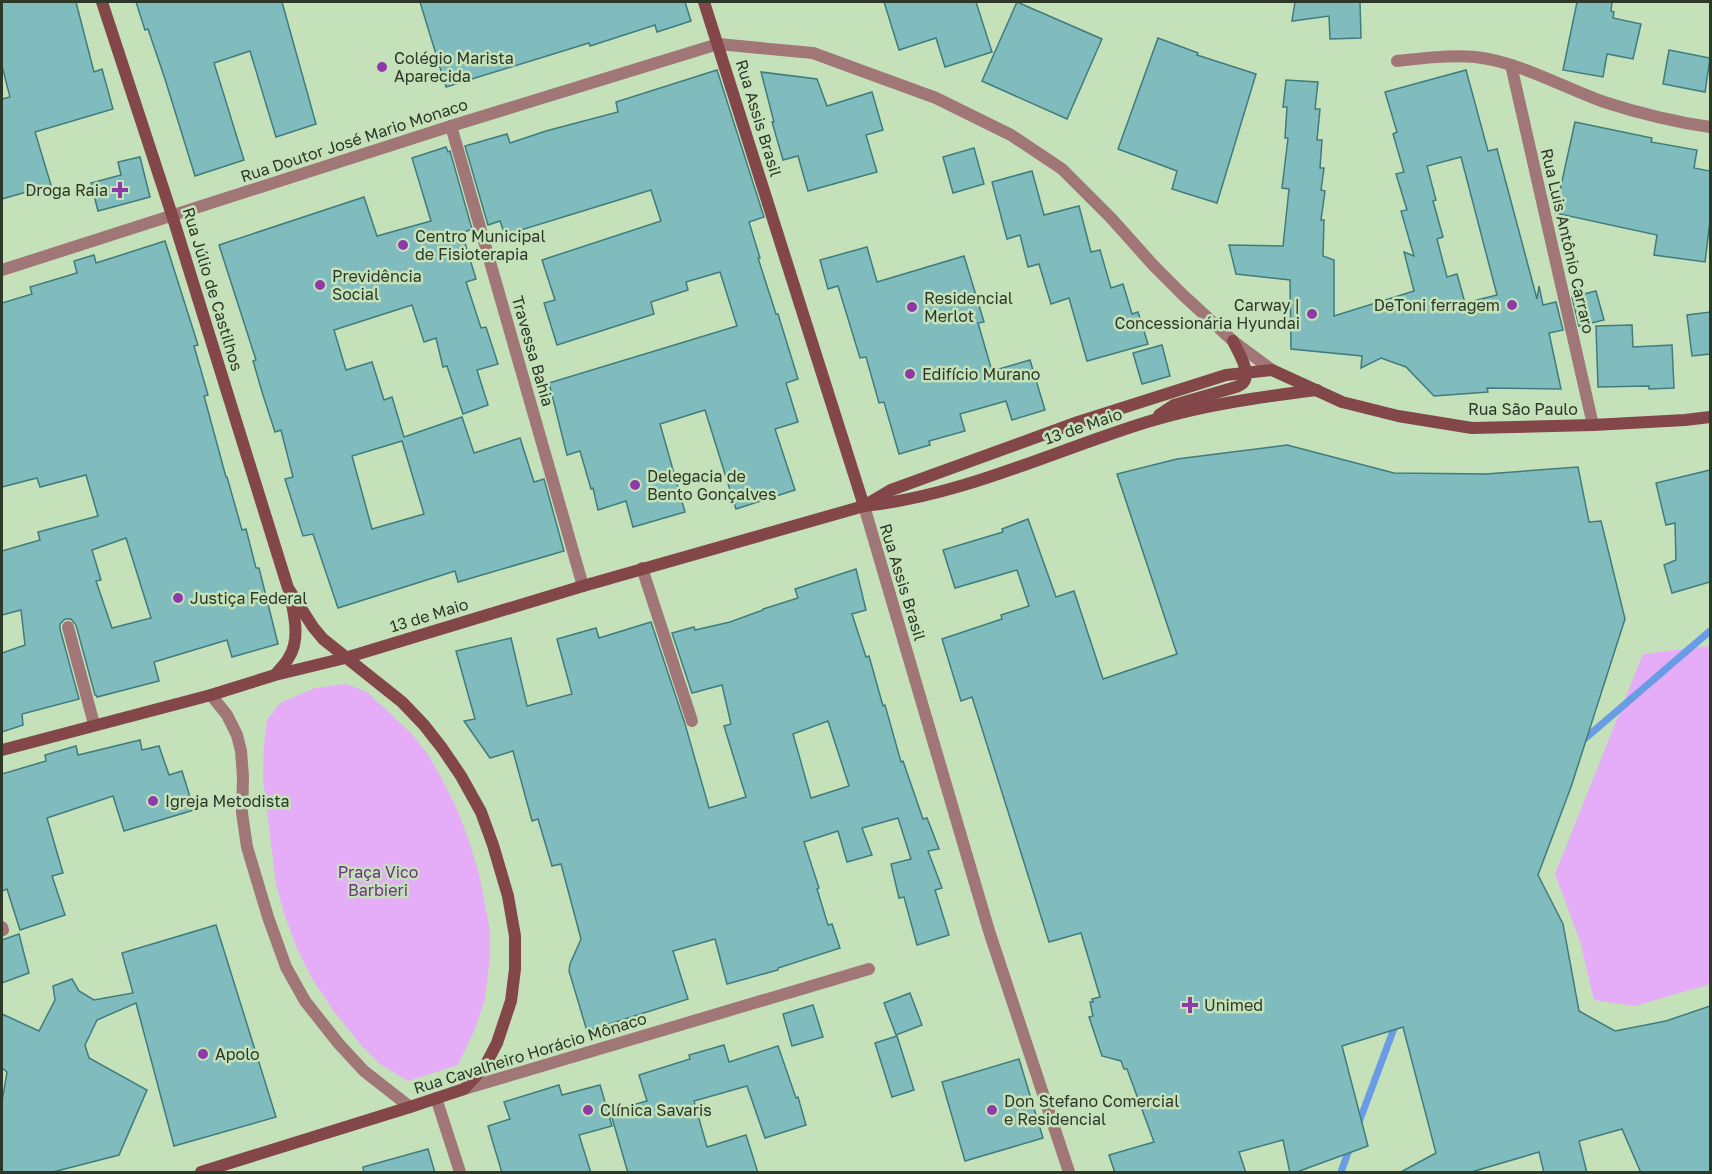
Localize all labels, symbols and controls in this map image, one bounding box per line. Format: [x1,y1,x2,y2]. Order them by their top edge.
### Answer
place label: Colégio Marista Aparecida [394,48,514,86]
street label: Rua Assis Brasil [732,57,786,179]
marker: Colégio Marista Aparecida [375,60,389,74]
street label: Rua Doutor José Mario Monaco [238,94,470,186]
street label: Rua Luis Antônio Carraro [1537,146,1599,336]
place label: Droga Raia [25,180,108,200]
marker: Droga Raia [113,183,127,197]
street label: Rua Júlio de Castilhos [179,205,247,373]
place label: Centro Municipal de Fisioterapia [415,226,546,264]
marker: Centro Municipal de Fisioterapia [396,238,410,252]
place label: Previdência Social [332,266,422,304]
marker: Previdência Social [313,278,327,292]
place label: Residencial Merlot [924,288,1013,326]
street label: Travessa Bahia [508,293,558,409]
place label: Carway | Concessionária Hyundai [1115,295,1300,333]
place label: DeToni ferragem [1374,295,1500,315]
marker: DeToni ferragem [1505,298,1519,312]
marker: Residencial Merlot [905,300,919,314]
marker: Carway | Concessionária Hyundai [1305,307,1319,321]
place label: Edifício Murano [922,364,1040,384]
marker: Edifício Murano [903,367,917,381]
street label: Rua São Paulo [1468,399,1578,419]
street label: 13 de Maio [1041,403,1125,449]
place label: Delegacia de Bento Gonçalves [647,466,776,504]
marker: Delegacia de Bento Gonçalves [628,478,642,492]
street label: Rua Assis Brasil [876,521,930,643]
place label: Justiça Federal [190,588,308,608]
marker: Justiça Federal [171,591,185,605]
street label: 13 de Maio [387,594,471,636]
place label: Igreja Metodista [165,791,290,811]
marker: Igreja Metodista [146,794,160,808]
park label: Praça Vico Barbieri [338,862,418,900]
place label: Unimed [1204,995,1263,1015]
marker: Unimed [1181,996,1199,1014]
street label: Rua Cavalheiro Horácio Mônaco [411,1008,649,1098]
place label: Apolo [215,1044,260,1064]
marker: Apolo [196,1047,210,1061]
place label: Don Stefano Comercial e Residencial [1004,1091,1179,1129]
place label: Clínica Savaris [600,1100,712,1120]
marker: Clínica Savaris [581,1103,595,1117]
marker: Don Stefano Comercial e Residencial [985,1103,999,1117]

